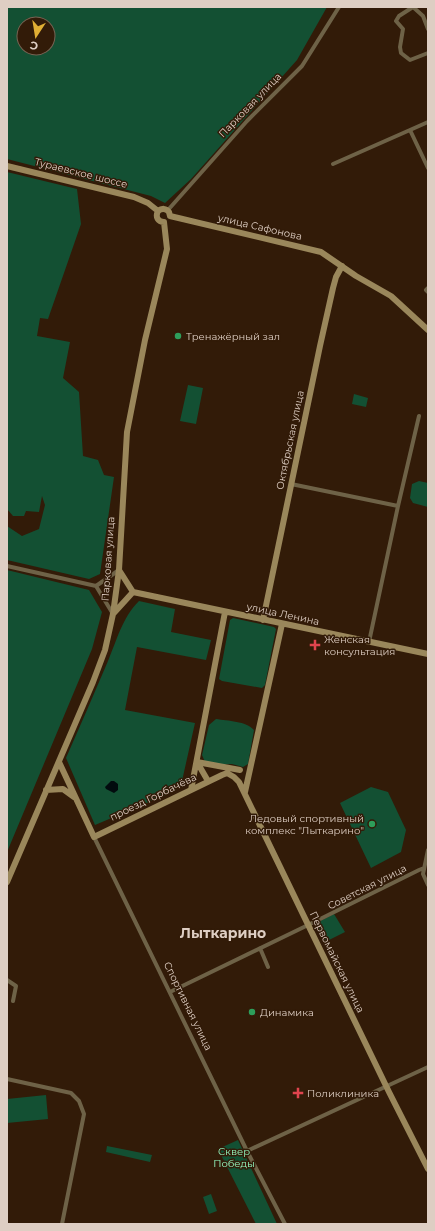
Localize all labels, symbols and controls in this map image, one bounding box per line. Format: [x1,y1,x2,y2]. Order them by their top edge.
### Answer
north arrow [16,16,56,56]
text: С [29,38,39,53]
street label: Парковая улица [216,70,284,140]
street label: Тураевское шоссе [33,155,129,191]
street label: улица Сафонова [216,211,303,243]
place label: Тренажёрный зал [186,330,280,343]
marker: Тренажёрный зал [173,331,183,341]
street label: Октябрьская улица [273,389,307,491]
street label: Парковая улица [99,516,117,602]
street label: улица Ленина [244,600,321,628]
place label: Женская консультация [324,633,395,658]
marker: Женская консультация [309,639,321,651]
street label: проезд Горбачёва [108,770,198,824]
place label: Ледовый спортивный комплекс "Лыткарино" [245,812,364,837]
marker: Ледовый спортивный комплекс "Лыткарино" [367,819,377,829]
street label: Советская улица [325,861,409,913]
street label: Первомайская улица [307,909,367,1015]
district label: Лыткарино [180,924,266,942]
street label: Спортивная улица [161,960,215,1052]
place label: Динамика [260,1006,314,1019]
marker: Динамика [247,1007,257,1017]
marker: Поликлиника [292,1087,304,1099]
place label: Поликлиника [307,1087,379,1100]
park label: Сквер Победы [213,1145,255,1170]

